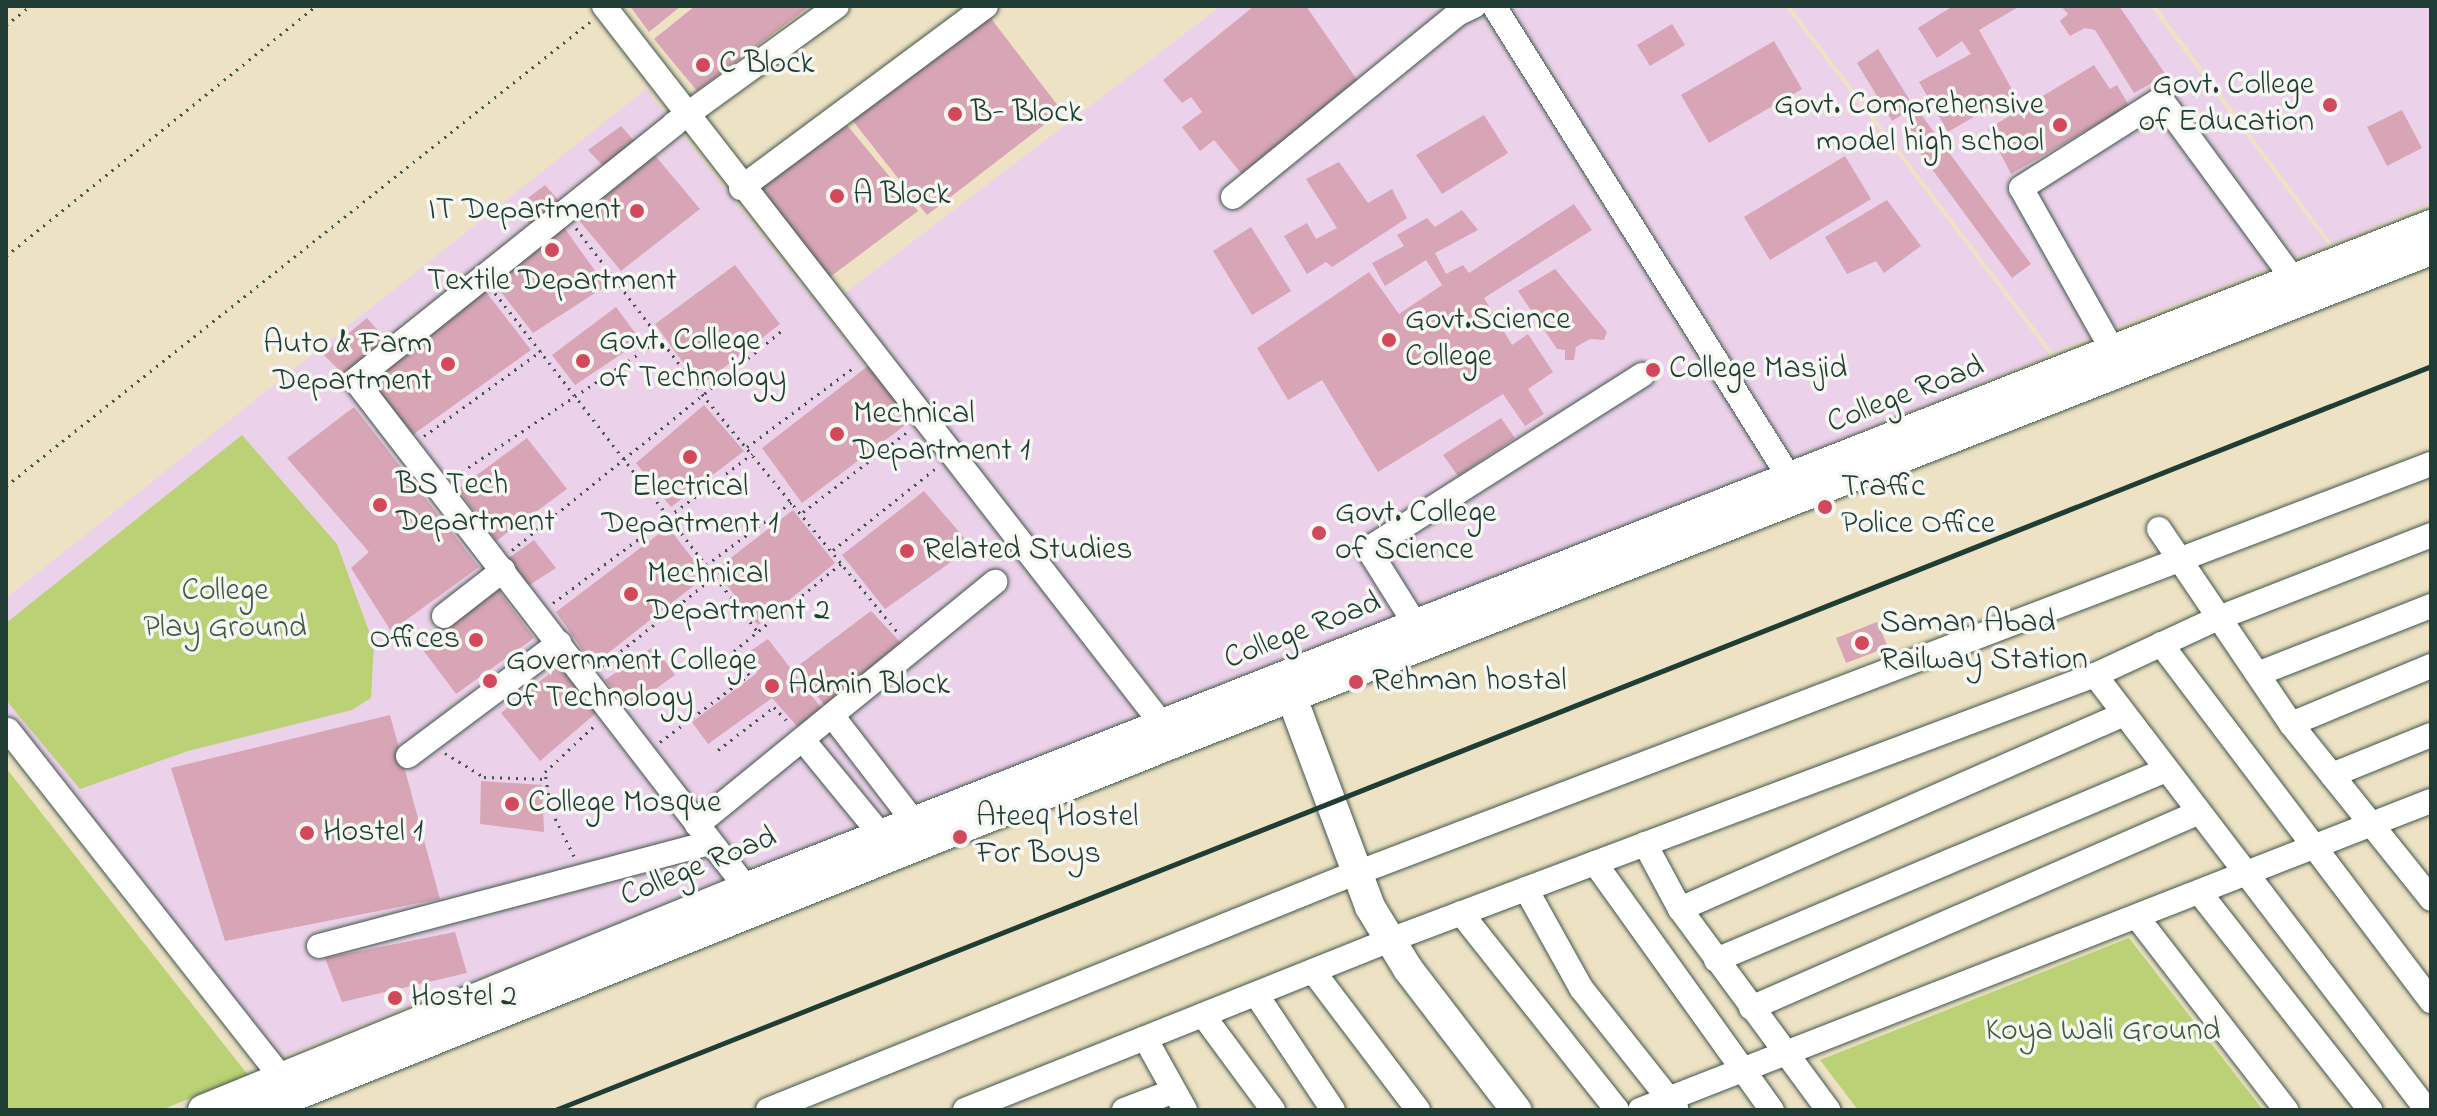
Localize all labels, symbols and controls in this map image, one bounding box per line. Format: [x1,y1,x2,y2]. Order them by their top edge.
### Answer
place label: C Block [719,46,814,84]
marker: C Block [694,56,712,74]
place label: Govt. College of Education [2139,68,2314,143]
place label: Govt. Comprehensive model high school [1774,88,2044,163]
place label: B- Block [971,95,1082,133]
marker: Govt. College of Education [2321,96,2339,114]
marker: B- Block [946,105,964,123]
marker: Govt. Comprehensive model high school [2051,116,2069,134]
place label: A Block [853,177,951,215]
marker: A Block [828,187,846,205]
place label: IT Department [428,192,621,230]
marker: IT Department [628,202,646,220]
marker: Textile Department [543,241,561,259]
place label: Textile Department [427,263,677,301]
place label: Govt.Science College [1405,303,1571,378]
place label: Govt. College of Technology [599,324,786,399]
place label: Auto & Farm Department [263,327,432,402]
marker: Govt.Science College [1380,331,1398,349]
street label: College Road [1822,349,1990,443]
place label: College Masjid [1669,351,1847,389]
marker: Govt. College of Technology [574,352,592,370]
marker: Auto & Farm Department [439,355,457,373]
marker: College Masjid [1644,361,1662,379]
place label: Mechnical Department 1 [853,397,1030,472]
marker: Mechnical Department 1 [828,425,846,443]
marker: Electrical Department 1 [681,448,699,466]
place label: BS Tech Department [396,468,555,543]
place label: Electrical Department 1 [601,470,779,545]
place label: Traffic Police Office [1841,470,1995,545]
marker: BS Tech Department [371,496,389,514]
place label: Govt. College of Science [1335,496,1496,571]
marker: Traffic Police Office [1816,498,1834,516]
marker: Govt. College of Science [1310,524,1328,542]
place label: Related Studies [923,532,1133,570]
marker: Related Studies [898,542,916,560]
place label: Mechnical Department 2 [647,557,830,632]
park label: College Play Ground [143,574,307,649]
marker: Mechnical Department 2 [622,585,640,603]
street label: College Road [1219,585,1387,679]
place label: Saman Abad Railway Station [1880,606,2088,681]
place label: Offices [370,621,460,659]
marker: Offices [467,631,485,649]
marker: Saman Abad Railway Station [1851,632,1873,654]
place label: Government College of Technology [506,644,757,719]
place label: Rehman hostal [1372,663,1567,701]
place label: Admin Block [788,667,950,705]
marker: Government College of Technology [481,672,499,690]
marker: Rehman hostal [1347,673,1365,691]
marker: Admin Block [763,677,781,695]
place label: College Mosque [528,785,721,823]
marker: College Mosque [503,795,521,813]
place label: Ateeq Hostel For Boys [976,800,1138,875]
place label: Hostel 1 [323,814,423,852]
street label: College Road [615,819,783,917]
marker: Hostel 1 [298,824,316,842]
marker: Ateeq Hostel For Boys [951,828,969,846]
place label: Hostel 2 [411,979,517,1017]
marker: Hostel 2 [386,989,404,1007]
park label: Koya Wali Ground [1985,1013,2221,1051]

